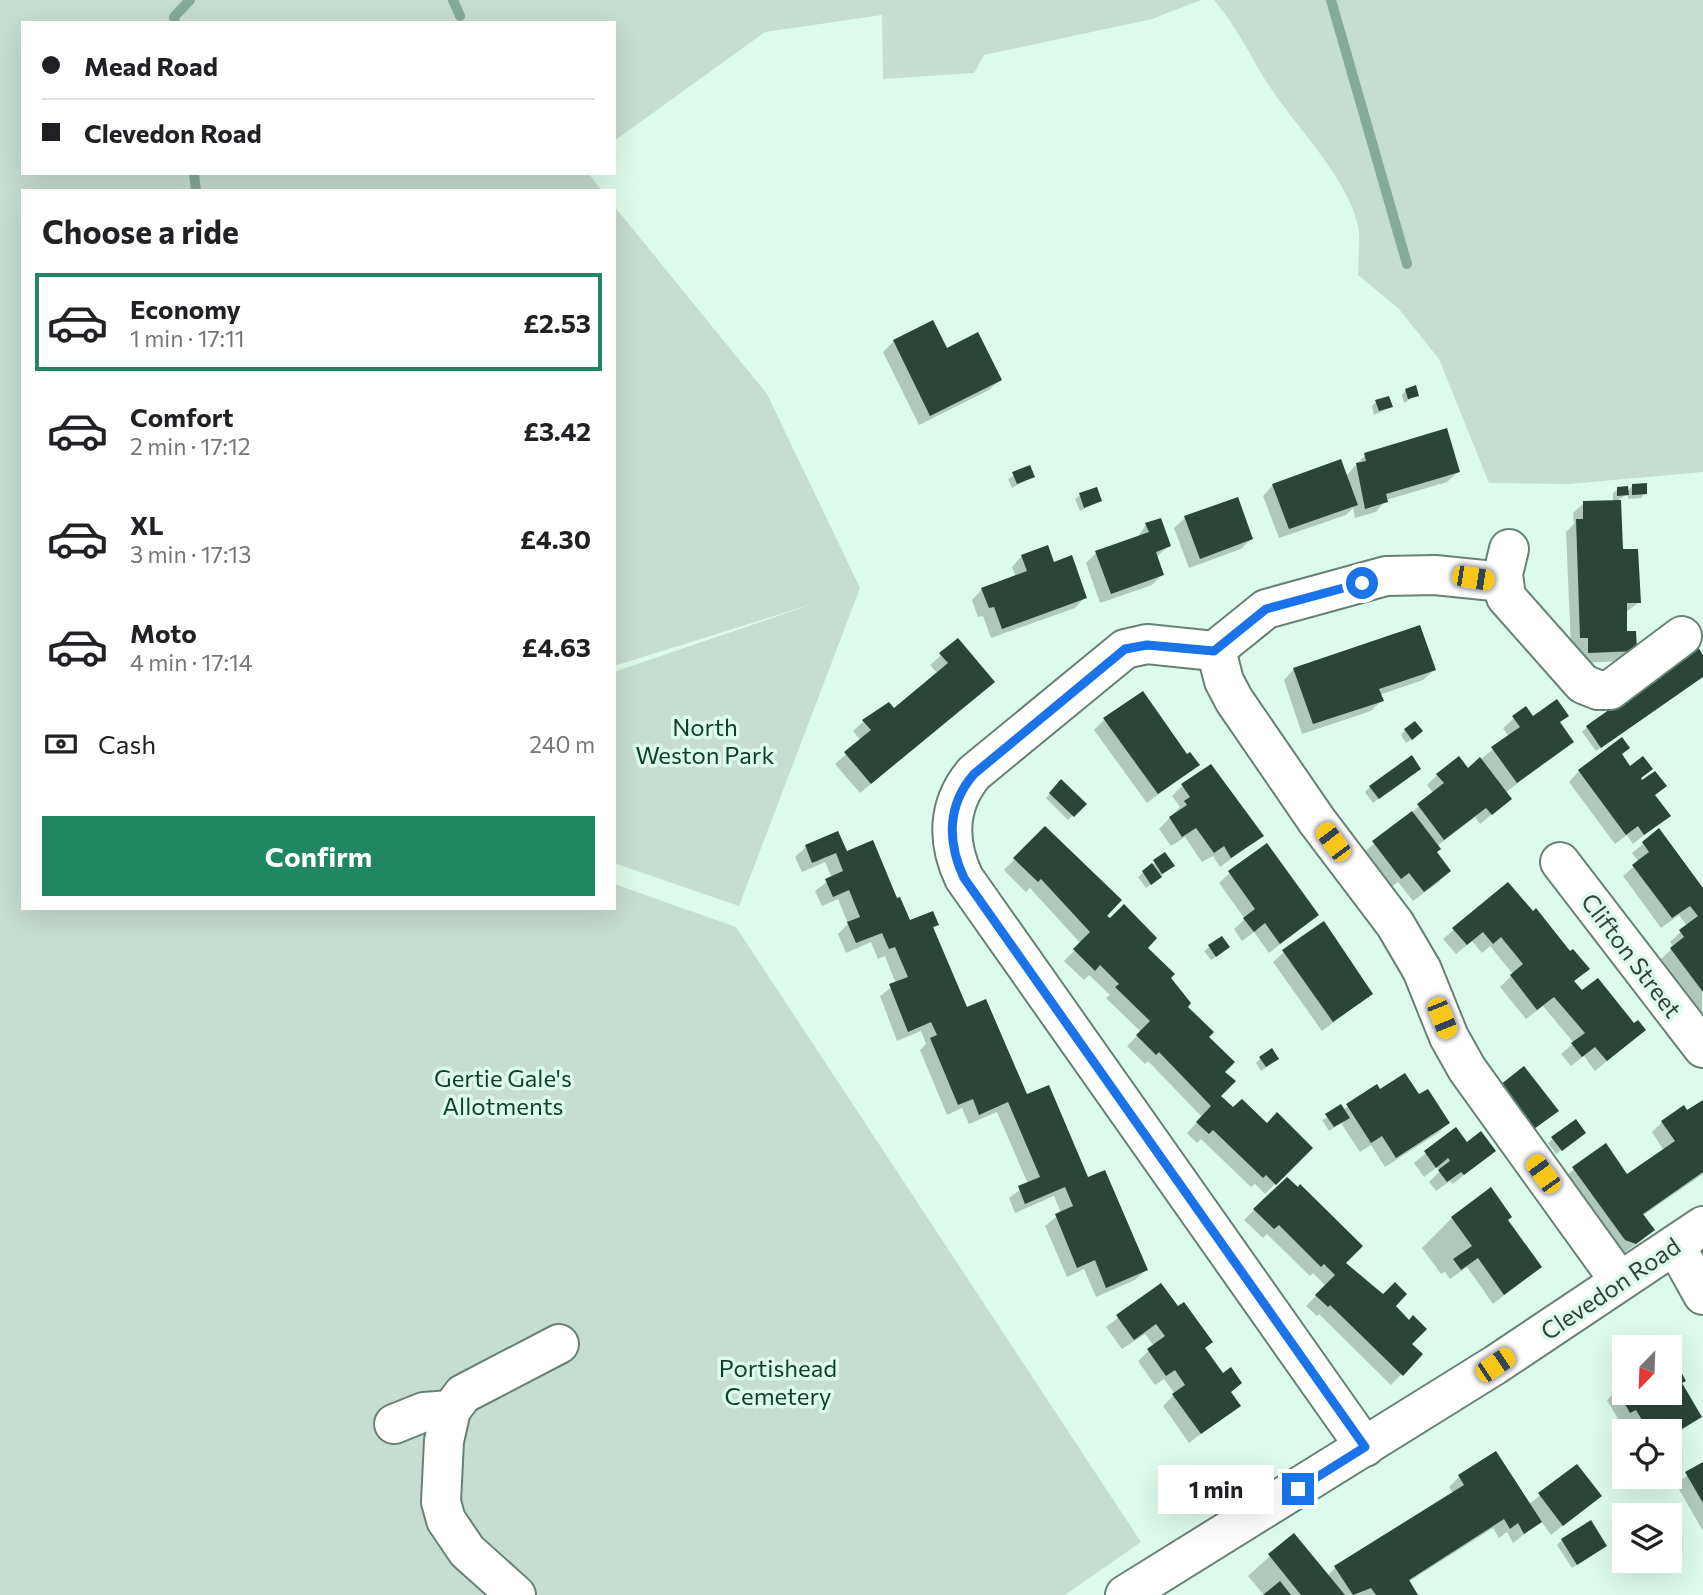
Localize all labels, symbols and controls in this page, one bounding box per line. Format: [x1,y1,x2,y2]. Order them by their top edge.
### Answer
text: Mead Road [84,50,218,81]
text: Clevedon Road [84,117,262,148]
text: Choose a ride [42,211,239,251]
icon: car [46,291,109,354]
text: Economy [130,293,241,324]
text: £2.53 [523,307,591,338]
text: 1 min · 17:11 [130,324,245,352]
icon: car [46,399,109,462]
text: Comfort [130,401,233,432]
text: £3.42 [523,415,591,446]
text: 2 min · 17:12 [130,432,251,460]
icon: car [46,507,109,570]
text: XL [130,509,164,540]
text: £4.30 [520,523,591,554]
text: 3 min · 17:13 [130,540,251,568]
car [1451,564,1496,592]
route start [1346,567,1378,599]
icon: car [46,615,109,678]
text: Moto [130,617,197,648]
text: £4.63 [522,631,591,662]
text: 4 min · 17:14 [130,648,253,676]
park label: North Weston Park [636,712,774,769]
icon: cash [42,725,80,763]
text: Cash [98,728,156,759]
text: 240 m [529,730,595,758]
button: Confirm [42,816,595,896]
car [1312,819,1355,865]
street label: Clifton Street [1576,887,1688,1023]
car [1425,995,1460,1041]
park label: Gertie Gale's Allotments [434,1063,572,1120]
car [1523,1151,1564,1197]
street label: Clevedon Road [1535,1231,1685,1345]
north arrow [1612,1335,1682,1405]
map controls [1612,1335,1682,1573]
car [1472,1345,1519,1385]
park label: Portishead Cemetery [719,1353,837,1410]
button: locate [1612,1419,1682,1489]
callout: 1 min [1158,1464,1274,1514]
route end [1282,1473,1314,1505]
text: 1 min [1189,1475,1243,1503]
button: layers [1612,1503,1682,1573]

